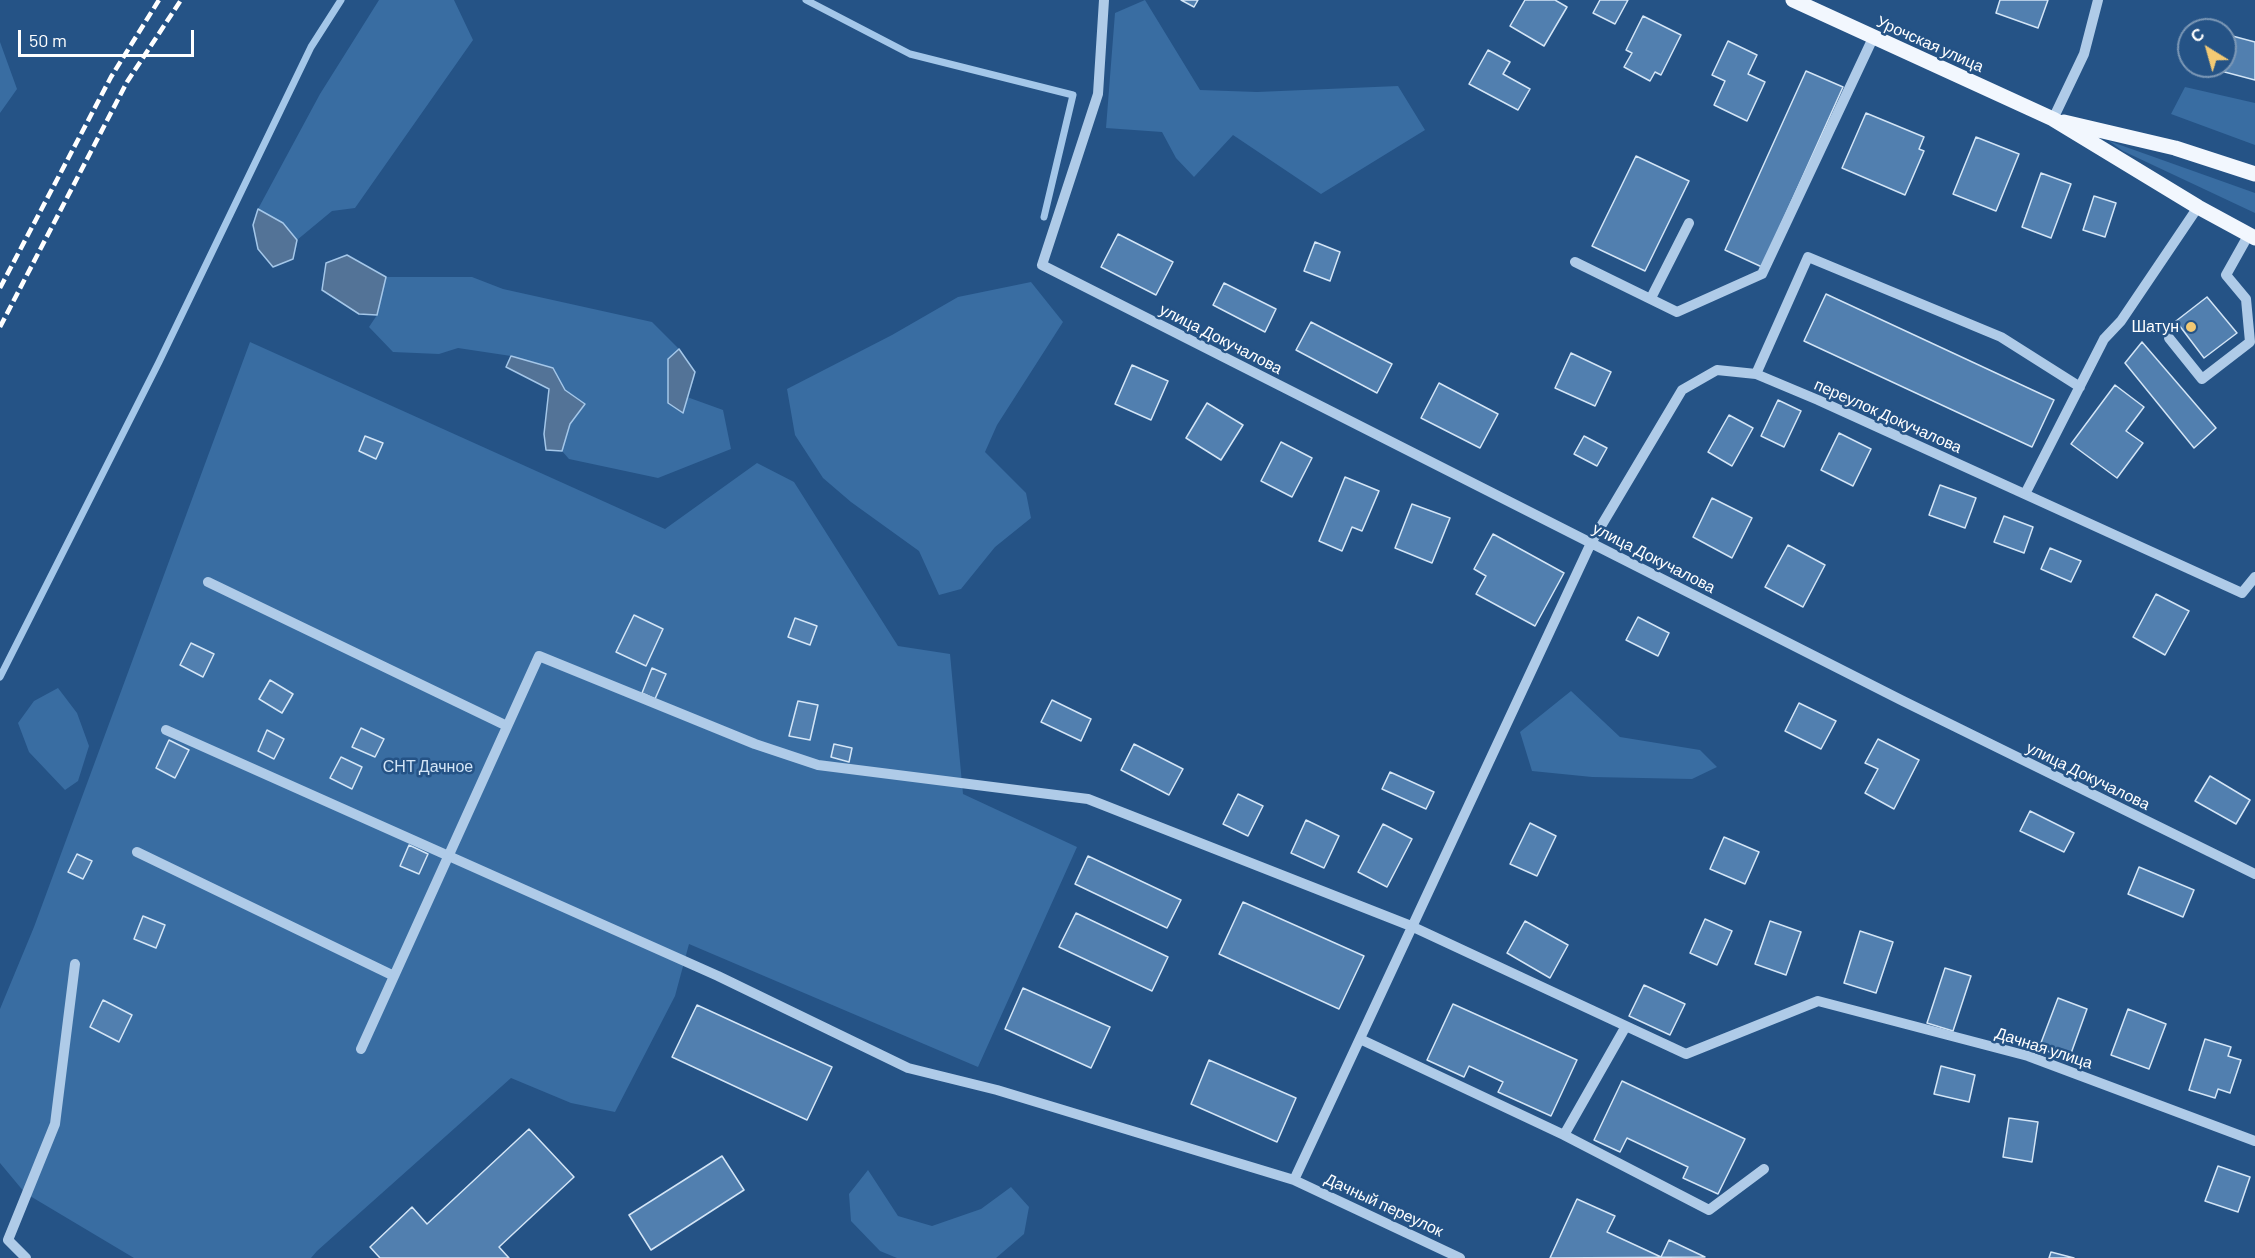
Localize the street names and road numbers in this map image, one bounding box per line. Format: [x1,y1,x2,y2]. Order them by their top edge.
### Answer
street label: Урочская улица [1873,12,1987,76]
street label: улица Докучалова [1156,300,1286,378]
street label: переулок Докучалова [1811,375,1965,457]
street label: улица Докучалова [1589,519,1719,597]
street label: улица Докучалова [2023,738,2153,814]
street label: Дачная улица [1993,1023,2095,1073]
street label: Дачный переулок [1322,1169,1446,1241]

